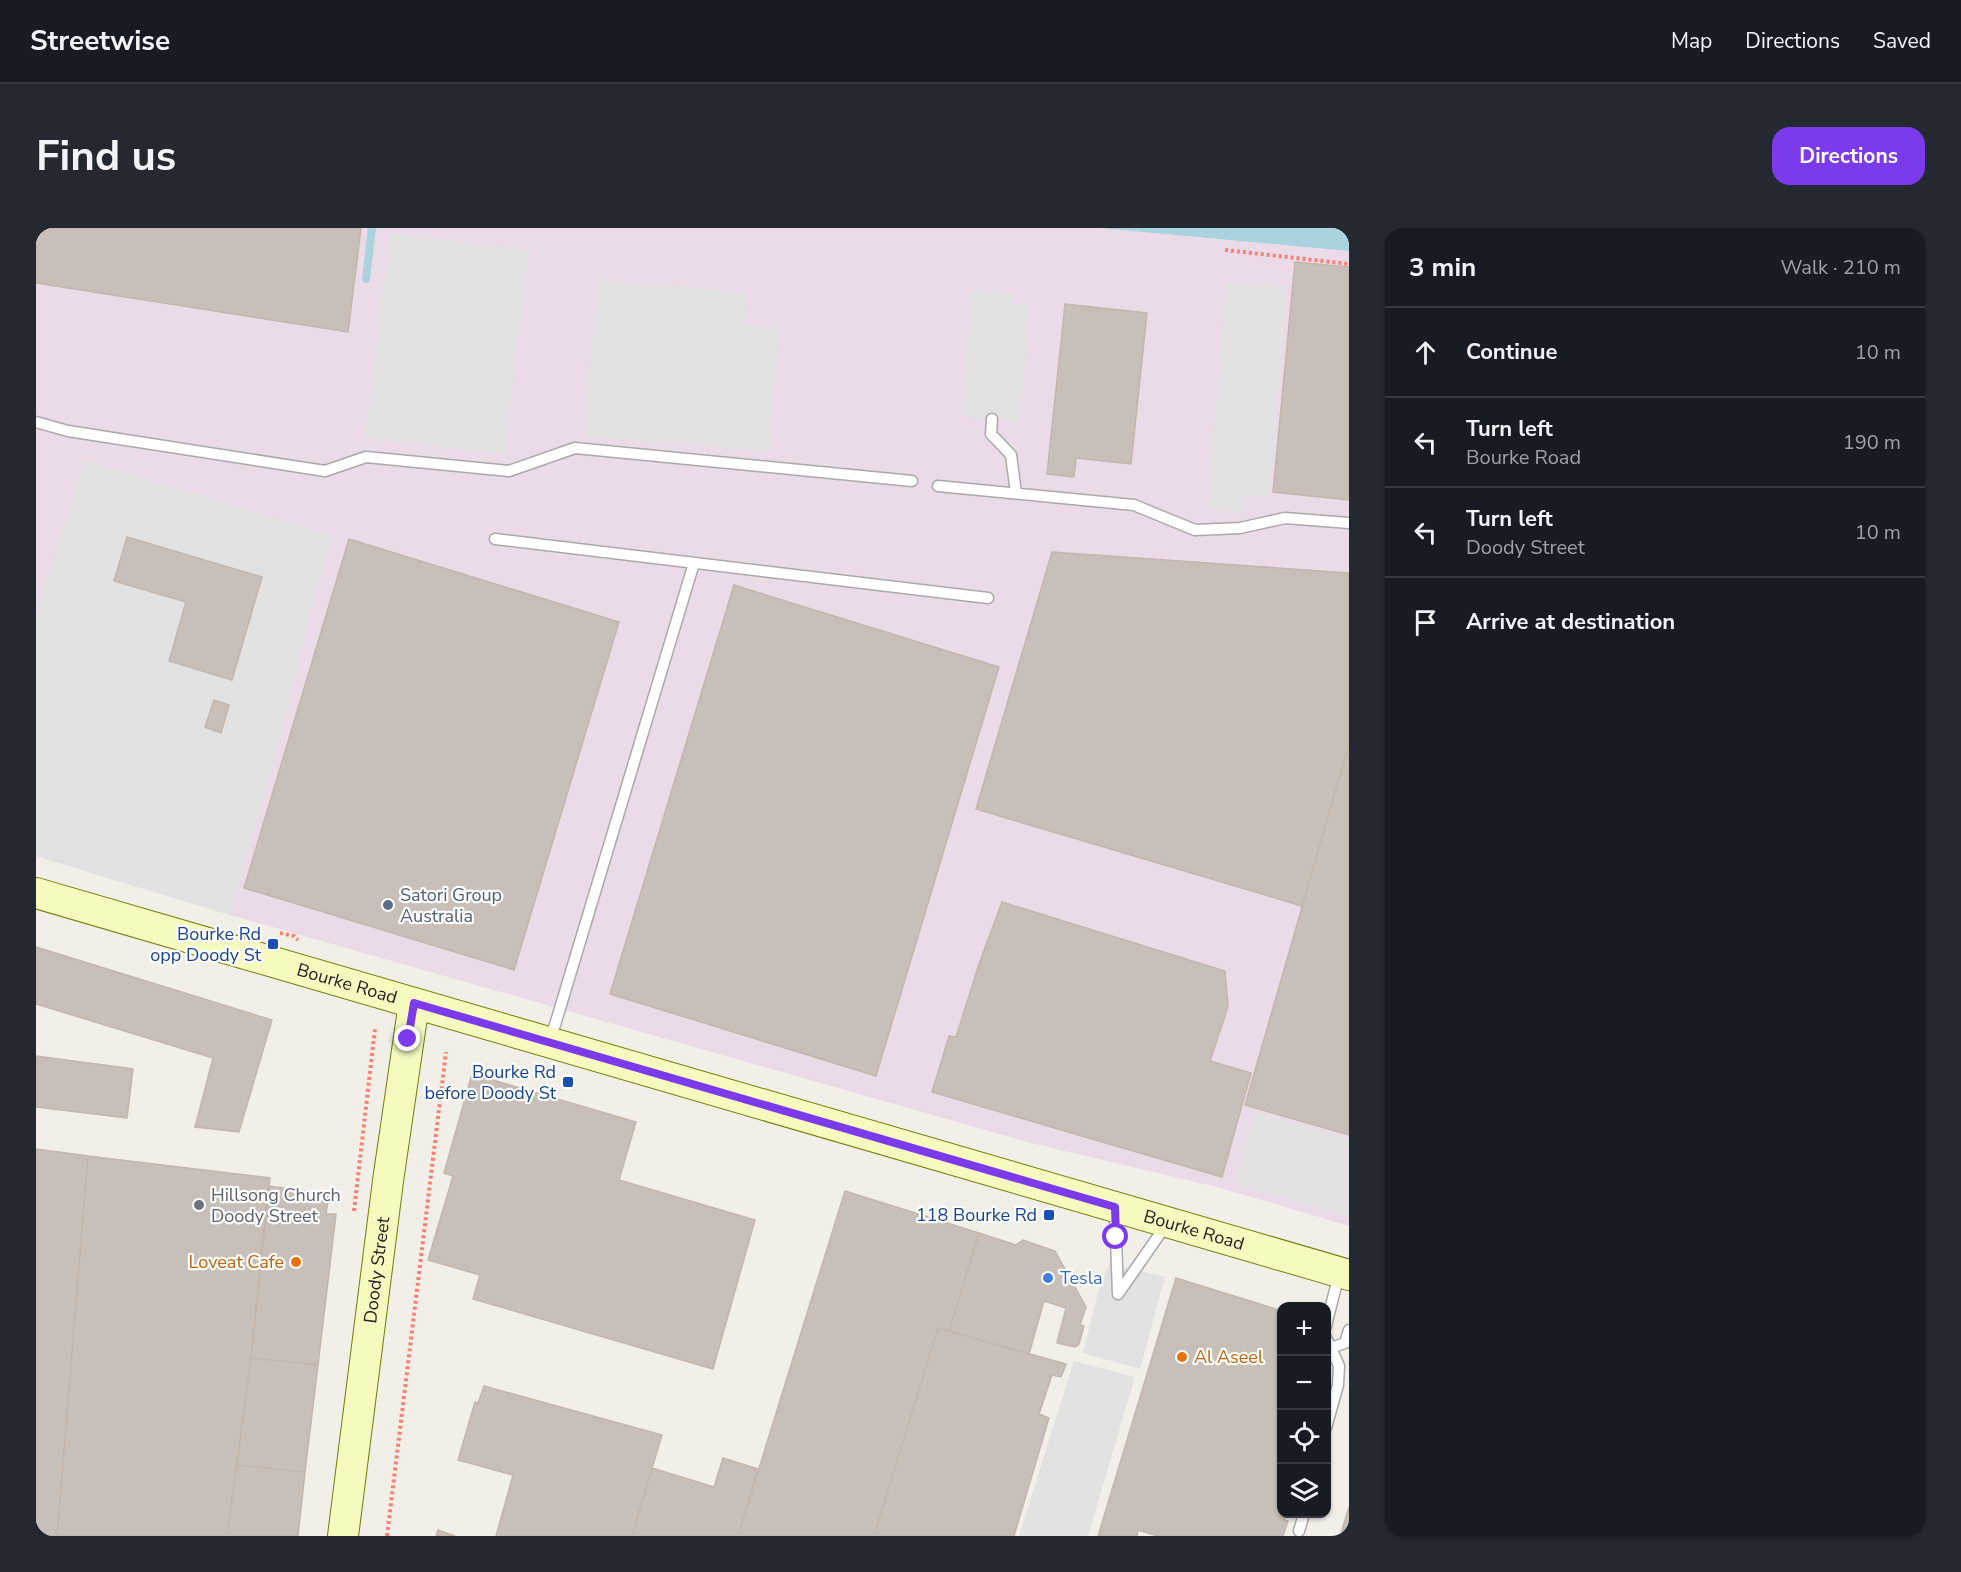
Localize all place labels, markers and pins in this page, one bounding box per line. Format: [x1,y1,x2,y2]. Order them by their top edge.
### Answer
place label: Satori Group Australia [400,883,502,928]
marker: Satori Group Australia [381,898,395,912]
place label: Bourke Rd opp Doody St [150,922,262,967]
marker: Bourke Rd opp Doody St [266,937,280,951]
place label: Bourke Rd before Doody St [425,1060,557,1105]
marker: Bourke Rd before Doody St [561,1075,575,1089]
place label: Hillsong Church Doody Street [211,1183,341,1228]
marker: Hillsong Church Doody Street [192,1198,206,1212]
place label: 118 Bourke Rd [916,1203,1037,1227]
marker: 118 Bourke Rd [1042,1208,1056,1222]
place label: Loveat Cafe [189,1250,284,1274]
marker: Loveat Cafe [289,1255,303,1269]
place label: Tesla [1060,1266,1103,1290]
marker: Tesla [1041,1271,1055,1285]
place label: Al Aseel [1194,1345,1264,1369]
marker: Al Aseel [1175,1350,1189,1364]

